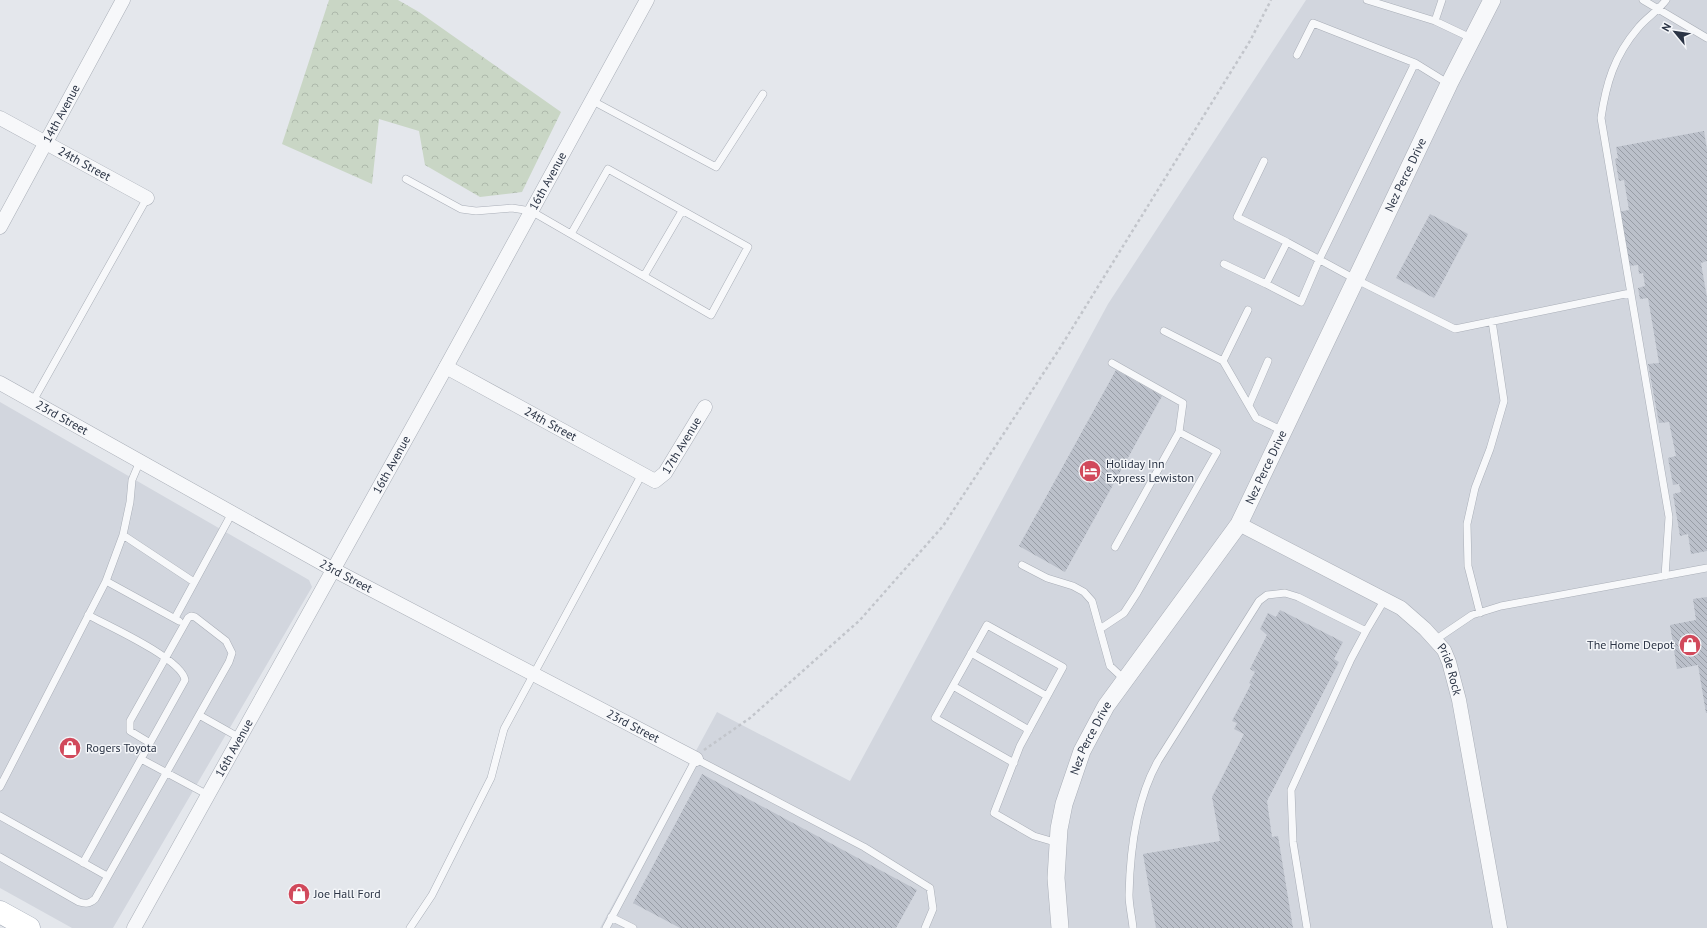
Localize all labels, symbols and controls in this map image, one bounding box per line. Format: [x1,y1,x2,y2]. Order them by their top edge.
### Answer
north arrow [1655,12,1695,52]
text: N [1658,21,1674,34]
street label: 14th Avenue [39,82,83,145]
street label: Nez Perce Drive [1381,135,1429,214]
street label: 24th Street [56,143,113,184]
street label: 16th Avenue [525,149,569,212]
street label: 23rd Street [33,397,91,438]
street label: 24th Street [522,403,580,444]
street label: 17th Avenue [658,414,704,476]
street label: Nez Perce Drive [1242,428,1290,506]
street label: 16th Avenue [369,433,413,496]
place label: Holiday Inn Express Lewiston [1106,456,1194,485]
hotel icon: Holiday Inn Express Lewiston [1077,458,1103,484]
street label: 23rd Street [317,555,375,596]
shop icon: The Home Depot [1677,632,1703,658]
place label: The Home Depot [1587,637,1674,652]
street label: Pride Rock [1434,640,1465,697]
street label: Nez Perce Drive [1066,698,1114,777]
street label: 23rd Street [604,706,662,746]
street label: 16th Avenue [212,716,256,779]
shop icon: Rogers Toyota [57,735,83,761]
place label: Rogers Toyota [86,740,157,755]
shop icon: Joe Hall Ford [286,881,312,907]
place label: Joe Hall Ford [313,886,381,901]

